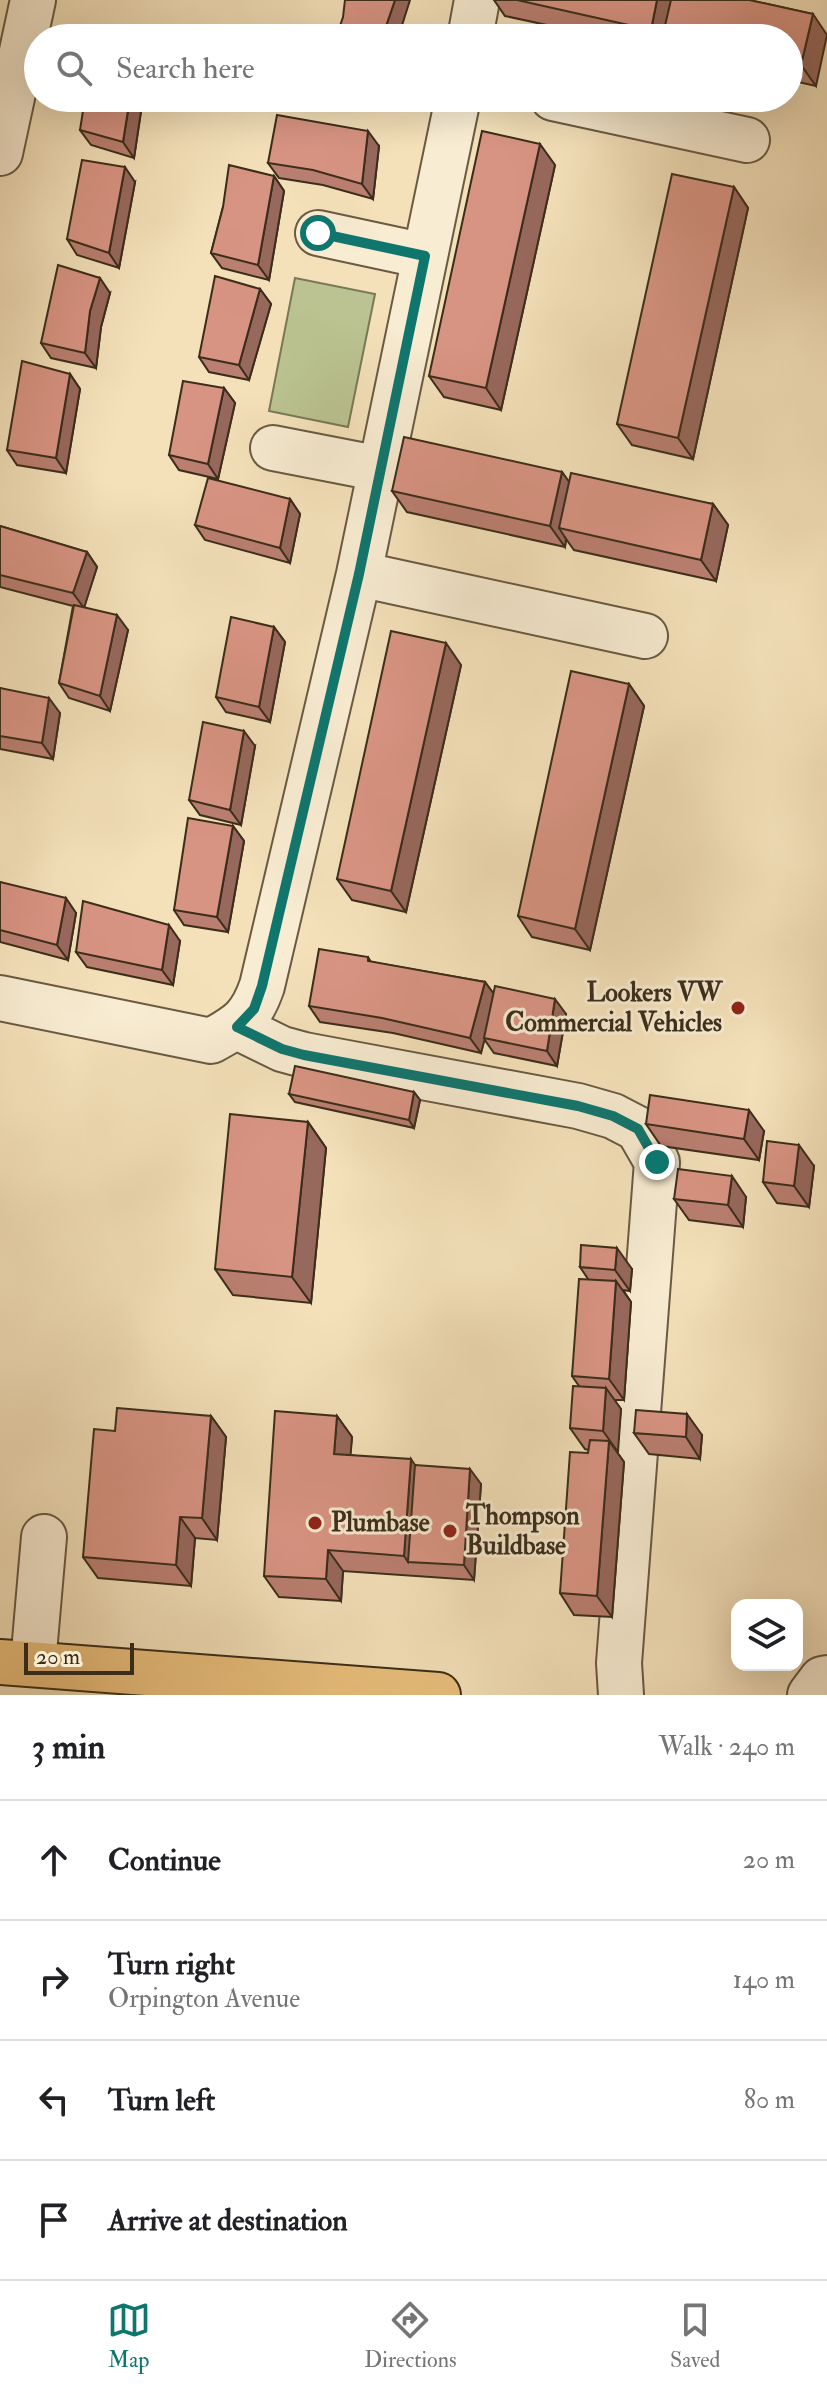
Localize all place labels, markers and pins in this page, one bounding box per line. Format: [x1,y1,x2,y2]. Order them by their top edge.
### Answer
place label: Lookers VW Commercial Vehicles [505,977,724,1039]
marker: Lookers VW Commercial Vehicles [729,999,747,1017]
place label: Thompson Buildbase [465,1500,580,1562]
place label: Plumbase [331,1507,430,1539]
marker: Plumbase [306,1514,324,1532]
marker: Thompson Buildbase [441,1522,459,1540]

